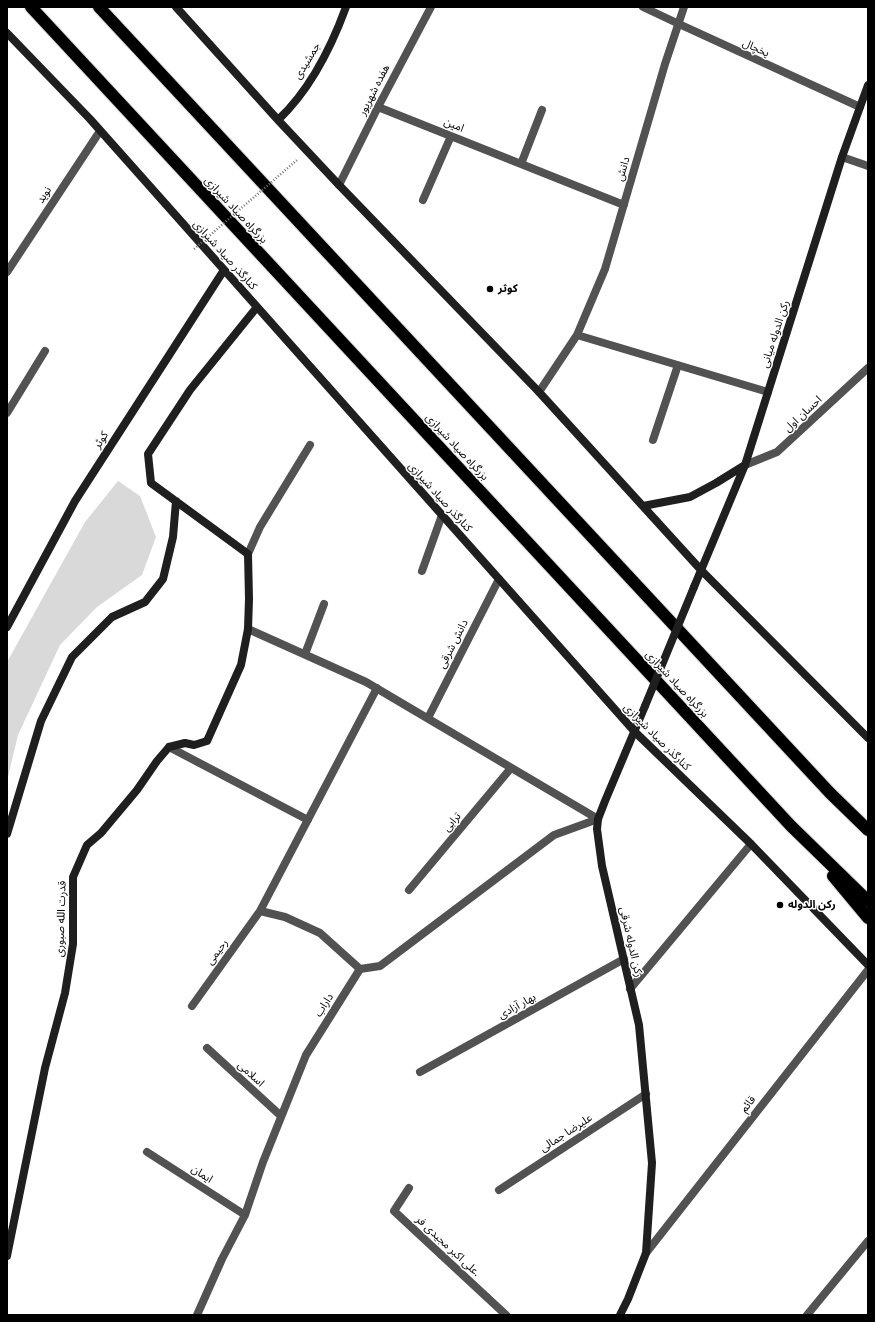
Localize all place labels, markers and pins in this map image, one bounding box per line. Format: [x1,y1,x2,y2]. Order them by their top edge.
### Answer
place label: کوثر [498,282,518,296]
marker: کوثر [485,284,495,294]
place label: رکن الدوله [788,898,836,912]
marker: رکن الدوله [775,900,785,910]

